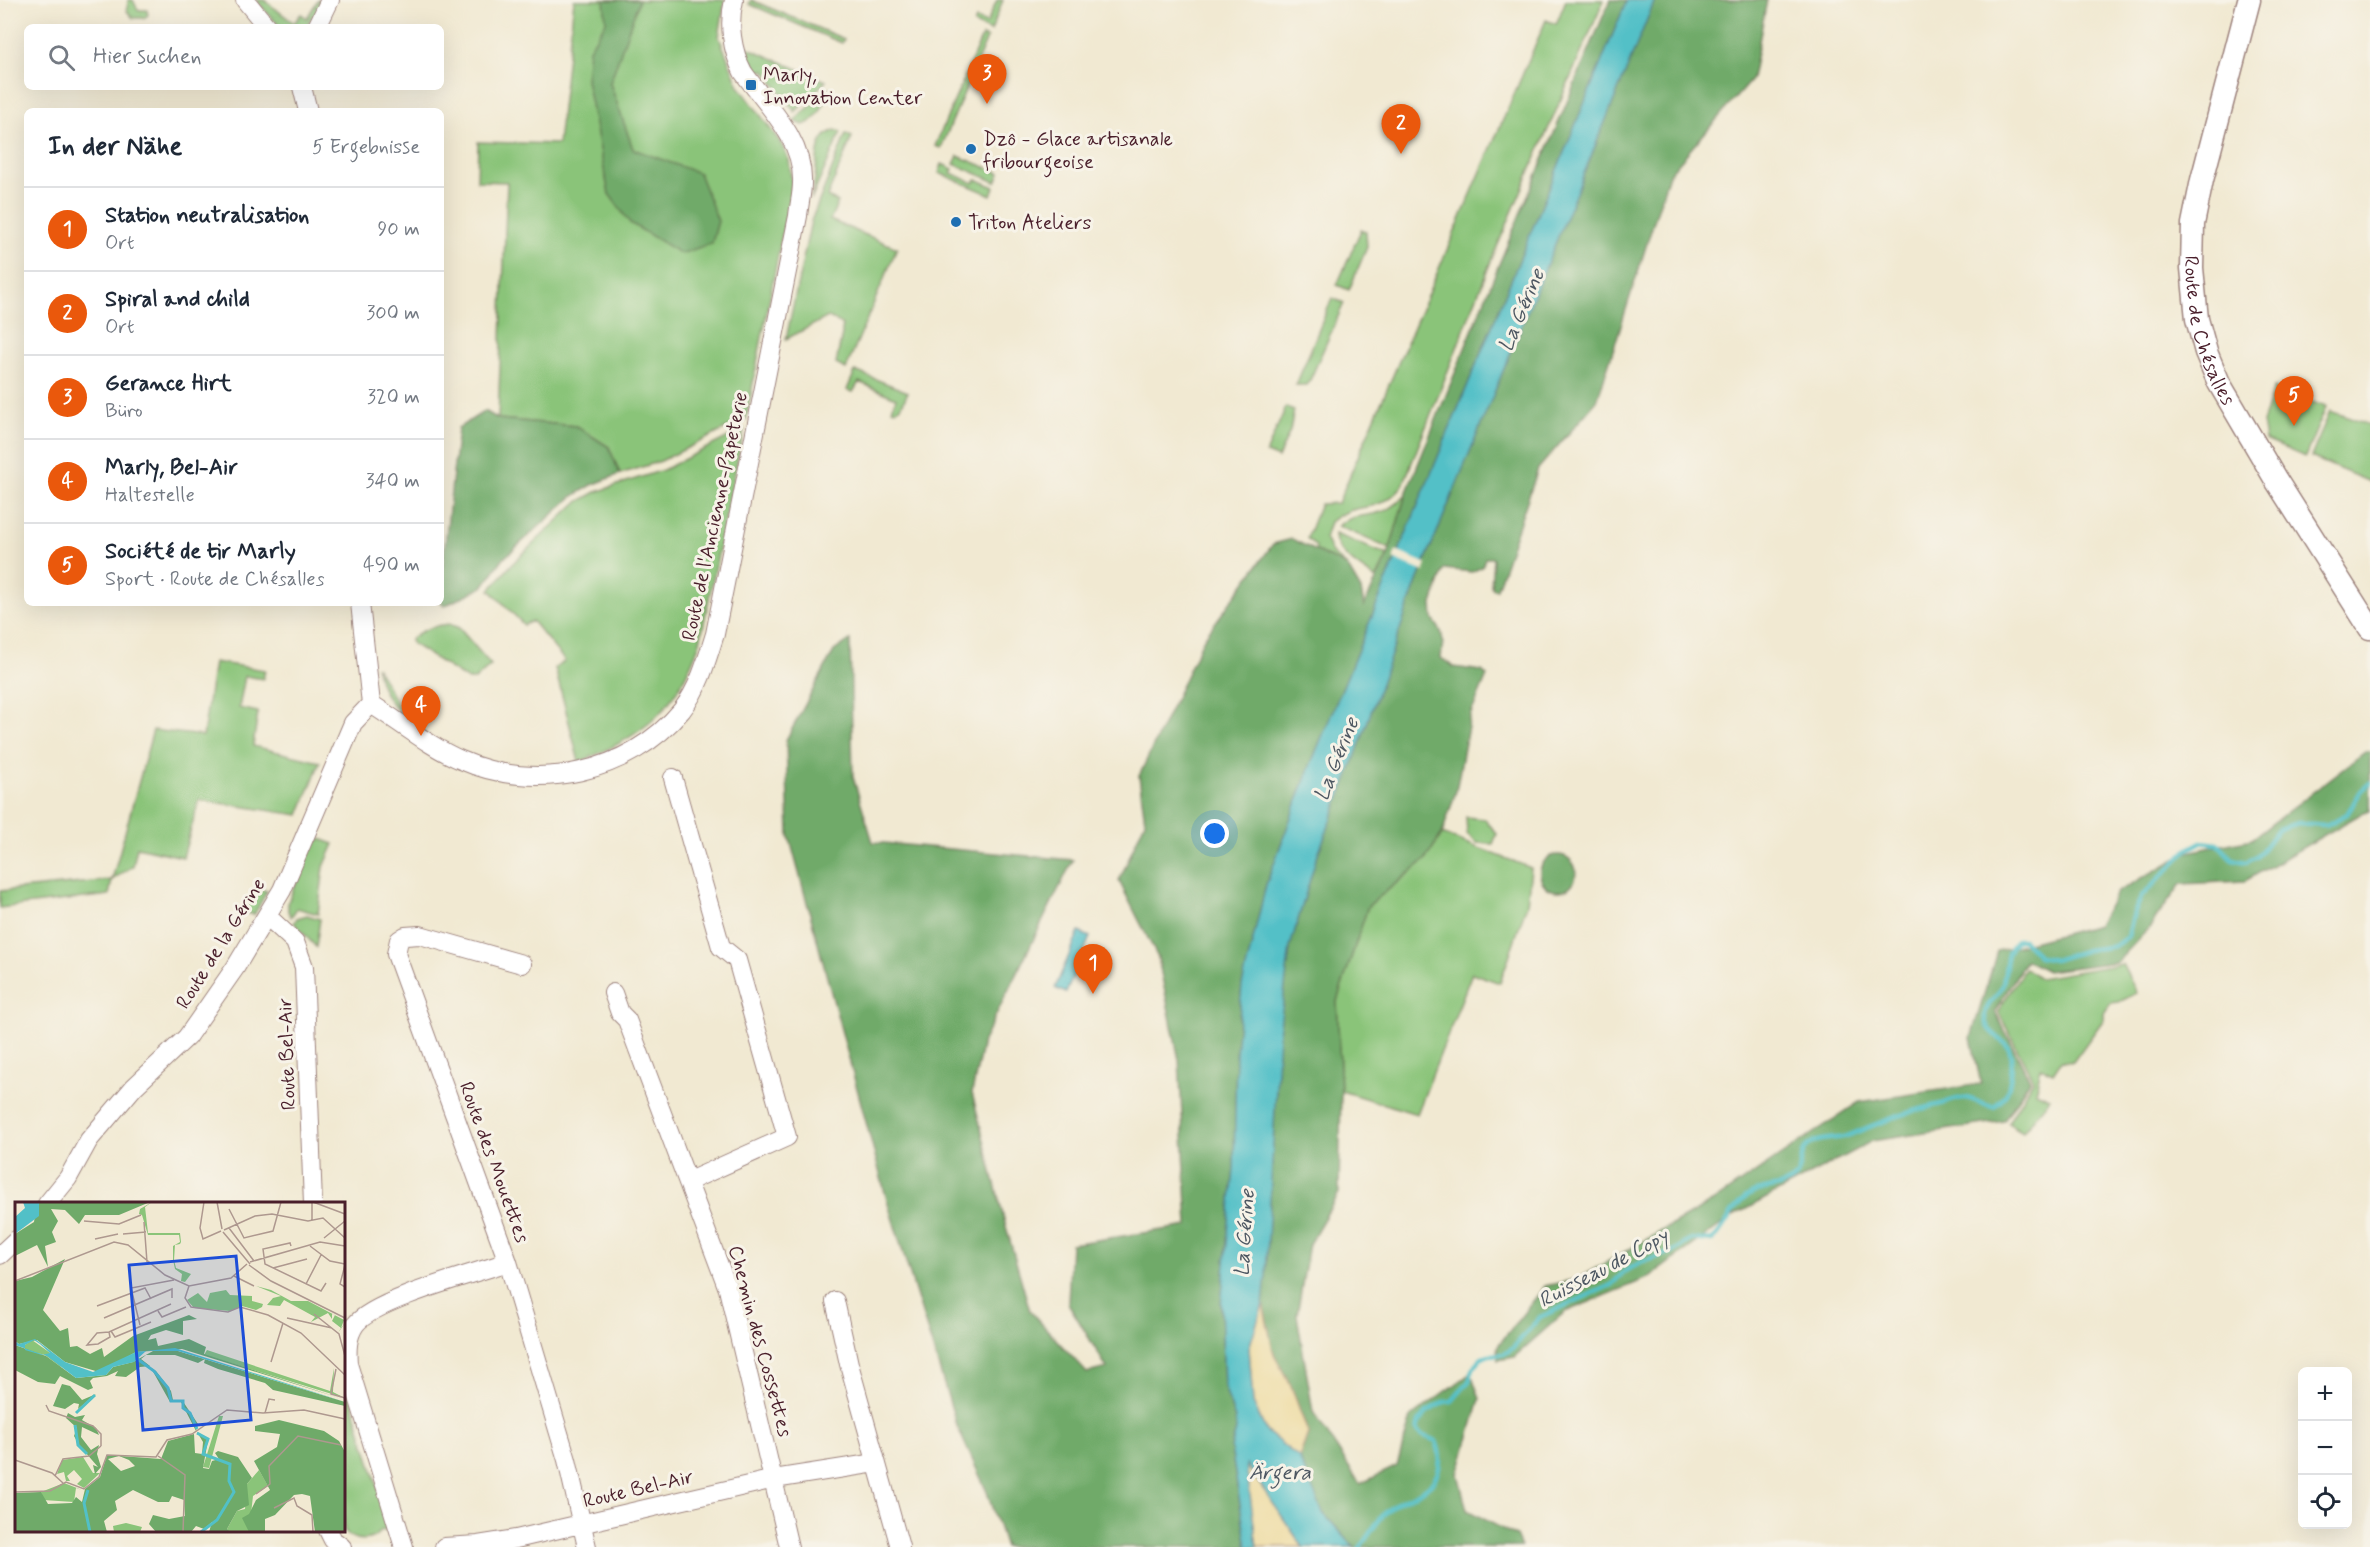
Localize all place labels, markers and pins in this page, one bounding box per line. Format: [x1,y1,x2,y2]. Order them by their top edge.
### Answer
pin: 3 [968,54,1006,104]
place label: Marly, Innovation Center [763,62,923,112]
marker: Marly, Innovation Center [744,78,758,92]
pin: 2 [1382,104,1420,154]
place label: Dzô - Glace artisanale fribourgeoise [983,126,1173,178]
marker: Dzô - Glace artisanale fribourgeoise [964,142,978,156]
place label: Triton Ateliers [968,210,1091,237]
marker: Triton Ateliers [949,215,963,229]
pin: 5 [2274,376,2314,426]
pin: 4 [402,686,440,736]
pin: 1 [1074,944,1112,994]

